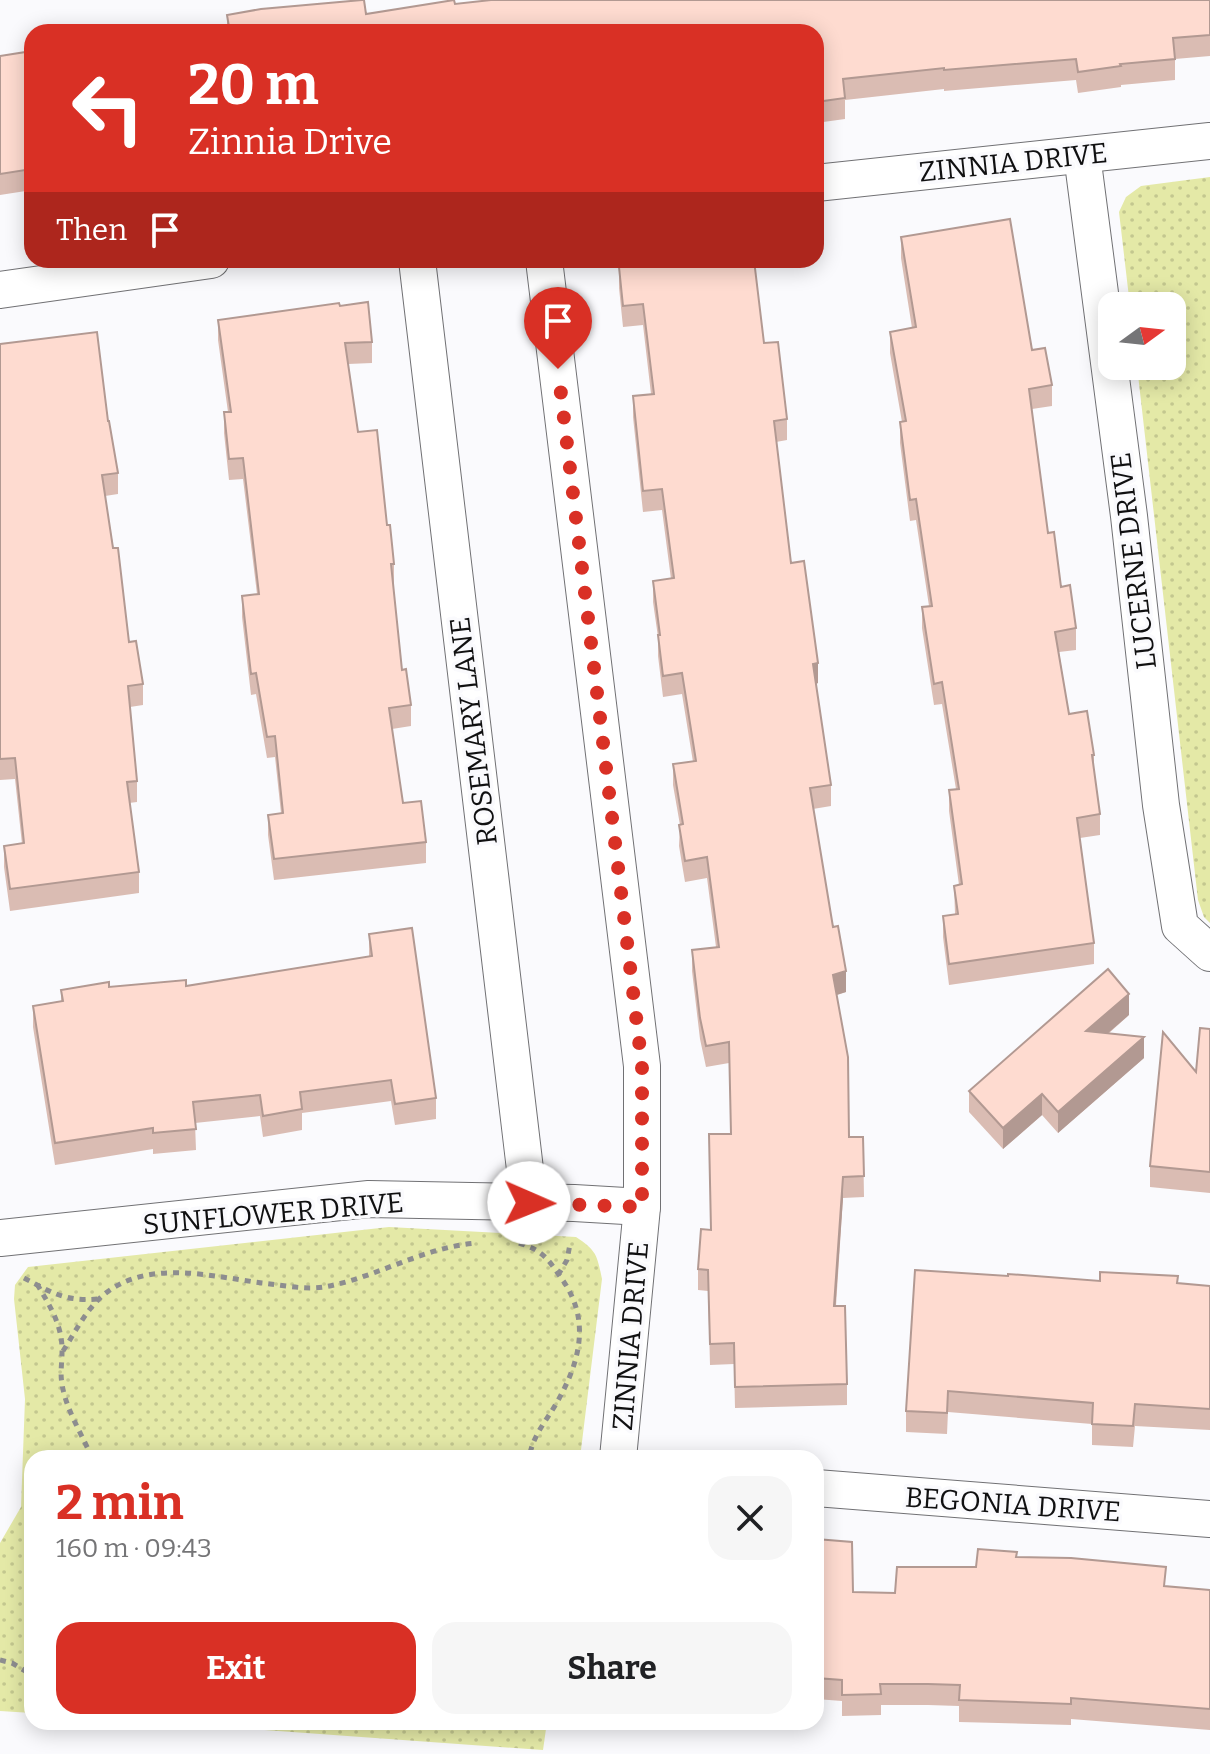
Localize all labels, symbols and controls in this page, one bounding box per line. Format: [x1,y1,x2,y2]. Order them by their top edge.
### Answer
text: 20 m [188,52,319,119]
icon: left [56,56,160,160]
text: Zinnia Drive [188,120,392,164]
street label: ZINNIA DRIVE [917,136,1109,189]
icon: arrive [143,208,187,252]
text: Then [56,212,127,248]
pin [524,287,592,369]
north arrow [1098,292,1186,380]
map controls [1098,292,1186,380]
icon: arrive [536,299,580,343]
street label: LUCERNE DRIVE [1104,451,1163,671]
street label: ROSEMARY LANE [443,615,504,847]
position arrow [487,1161,571,1245]
street label: SUNFLOWER DRIVE [141,1186,405,1241]
street label: ZINNIA DRIVE [606,1240,655,1432]
text: 2 min [56,1474,184,1532]
button: close [708,1476,792,1560]
street label: BEGONIA DRIVE [904,1481,1122,1528]
text: 160 m · 09:43 [56,1533,212,1564]
button: Exit [56,1622,416,1714]
button: Share [432,1622,792,1714]

